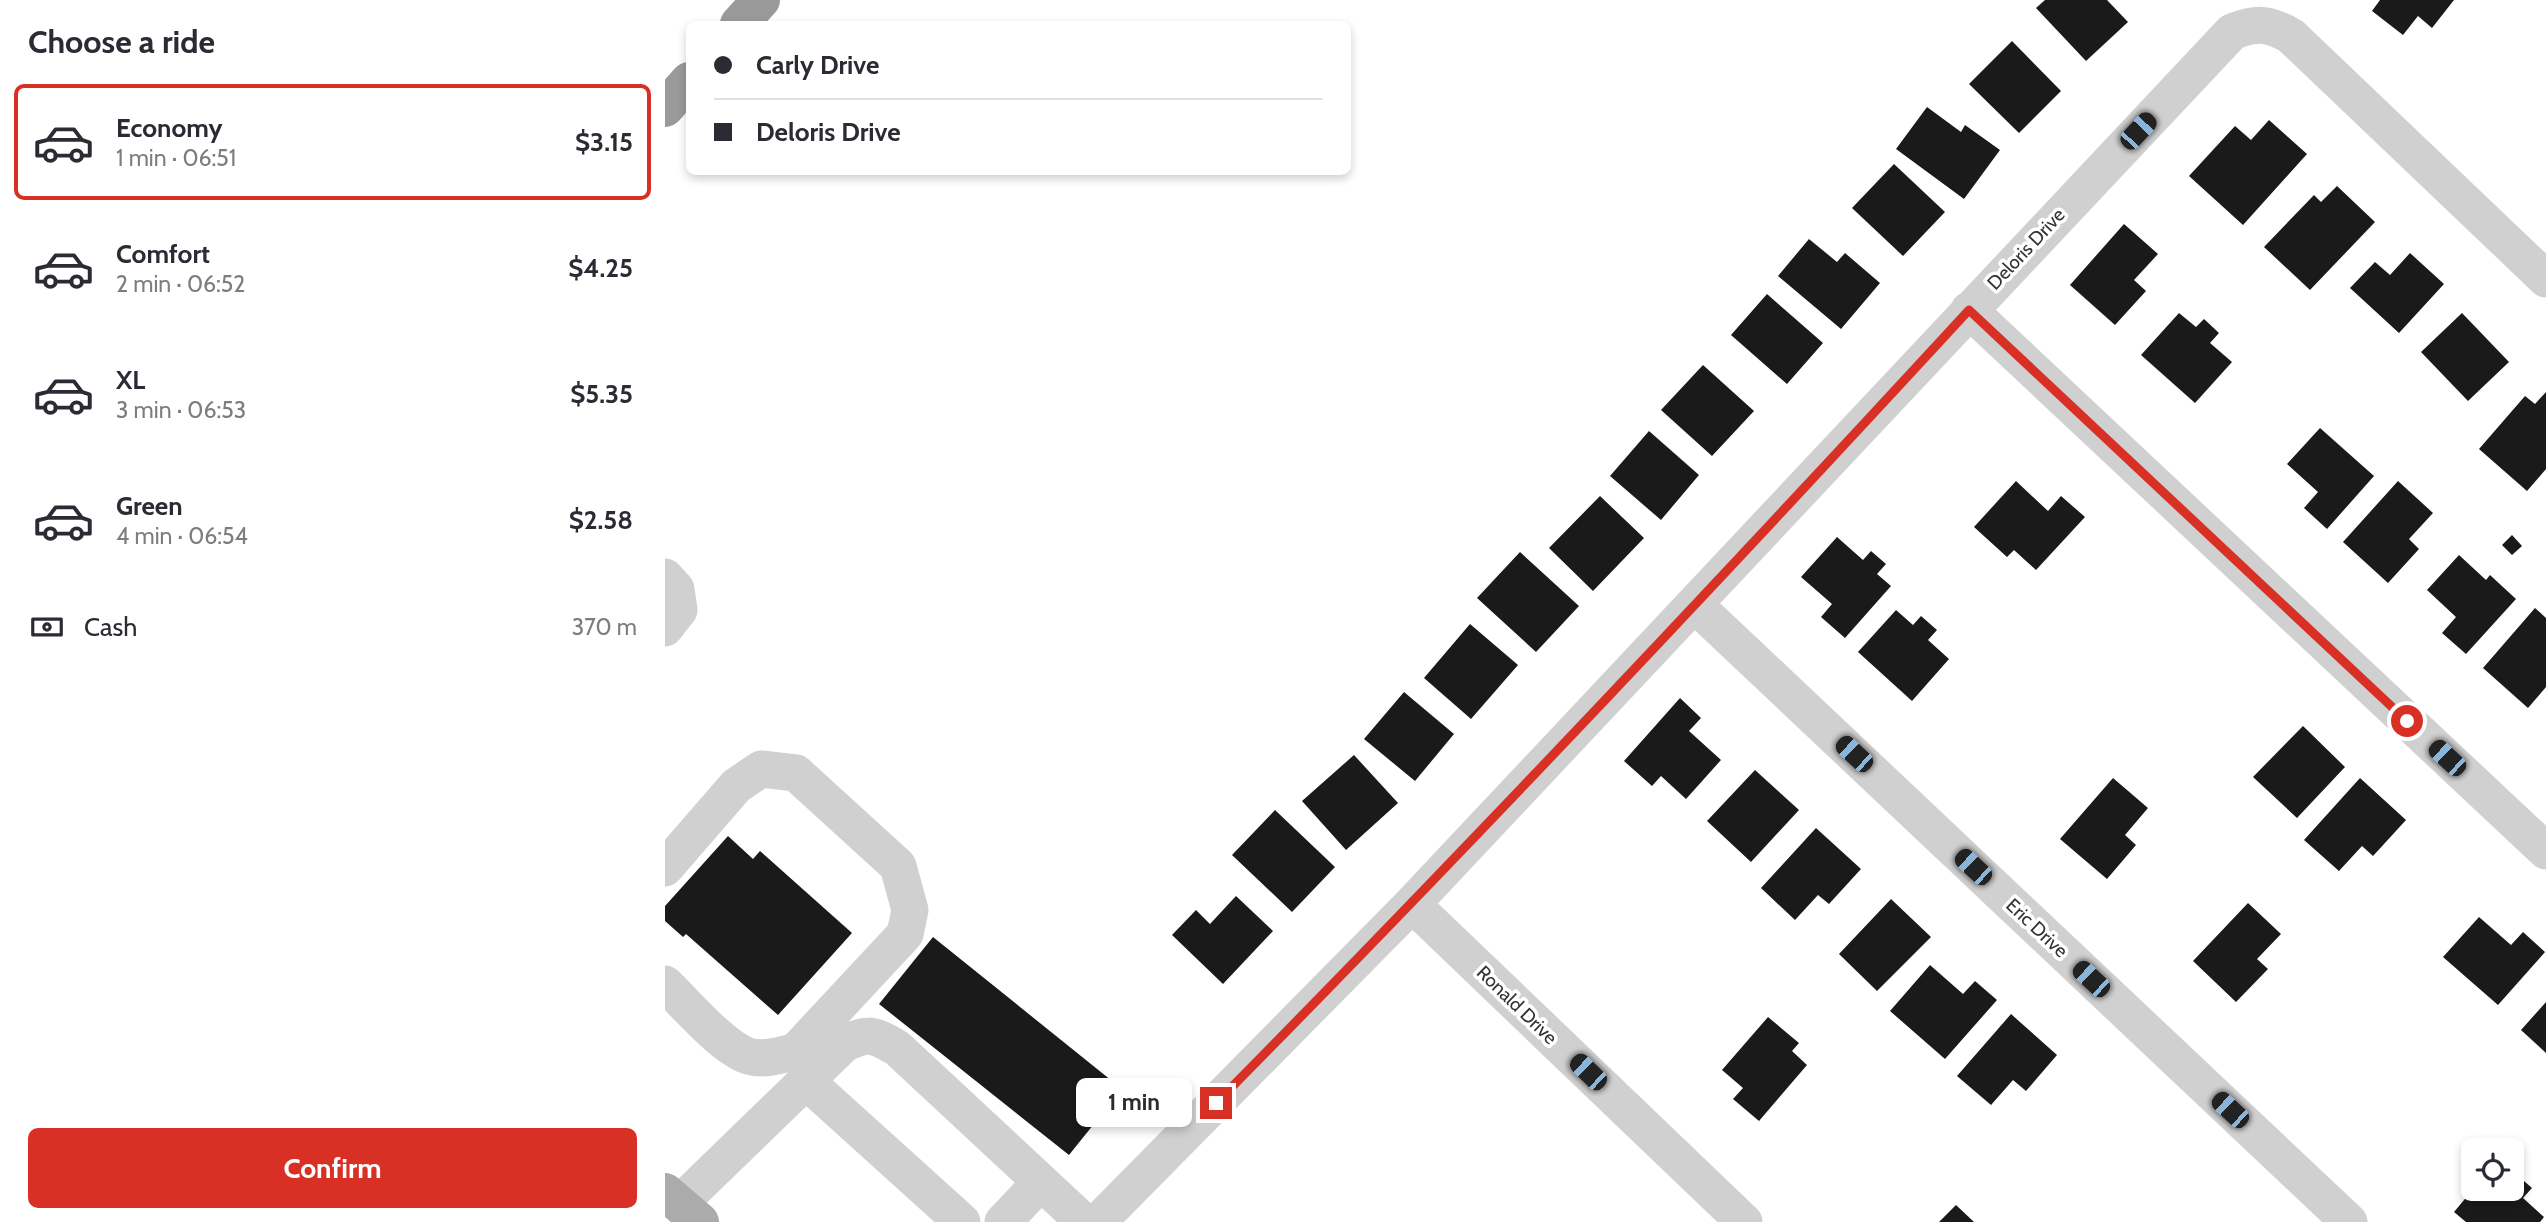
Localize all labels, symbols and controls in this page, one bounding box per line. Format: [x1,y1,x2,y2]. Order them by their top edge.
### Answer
text: Choose a ride [28,22,215,61]
text: Carly Drive [756,49,879,81]
car [2116,108,2161,154]
icon: car [32,111,95,174]
text: Economy [116,112,222,144]
text: Deloris Drive [756,116,901,148]
text: $3.15 [575,126,633,158]
text: 1 min · 06:51 [116,144,236,172]
street label: Deloris Drive [1982,203,2070,295]
icon: car [32,237,95,300]
text: Comfort [116,238,210,270]
text: $4.25 [568,252,633,284]
text: 2 min · 06:52 [116,270,245,298]
icon: car [32,363,95,426]
text: XL [116,364,145,396]
text: $5.35 [570,378,633,410]
text: 3 min · 06:53 [116,396,246,424]
icon: car [32,489,95,552]
text: Green [116,490,183,522]
text: $2.58 [569,504,633,536]
text: 4 min · 06:54 [116,522,248,550]
icon: cash [28,608,66,646]
text: Cash [84,611,137,643]
text: 370 m [572,613,637,641]
route start [2391,705,2423,737]
car [1832,732,1877,776]
car [2425,736,2470,780]
car [1951,845,1996,889]
street label: Eric Drive [2001,894,2073,962]
car [2069,957,2114,1001]
street label: Ronald Drive [1472,961,1562,1049]
car [1566,1050,1611,1094]
callout: 1 min [1076,1078,1191,1128]
route end [1200,1087,1232,1119]
text: 1 min [1108,1088,1160,1116]
car [2208,1088,2253,1132]
button: Confirm [28,1128,637,1208]
map controls [2461,1138,2524,1201]
button: locate [2461,1138,2524,1201]

